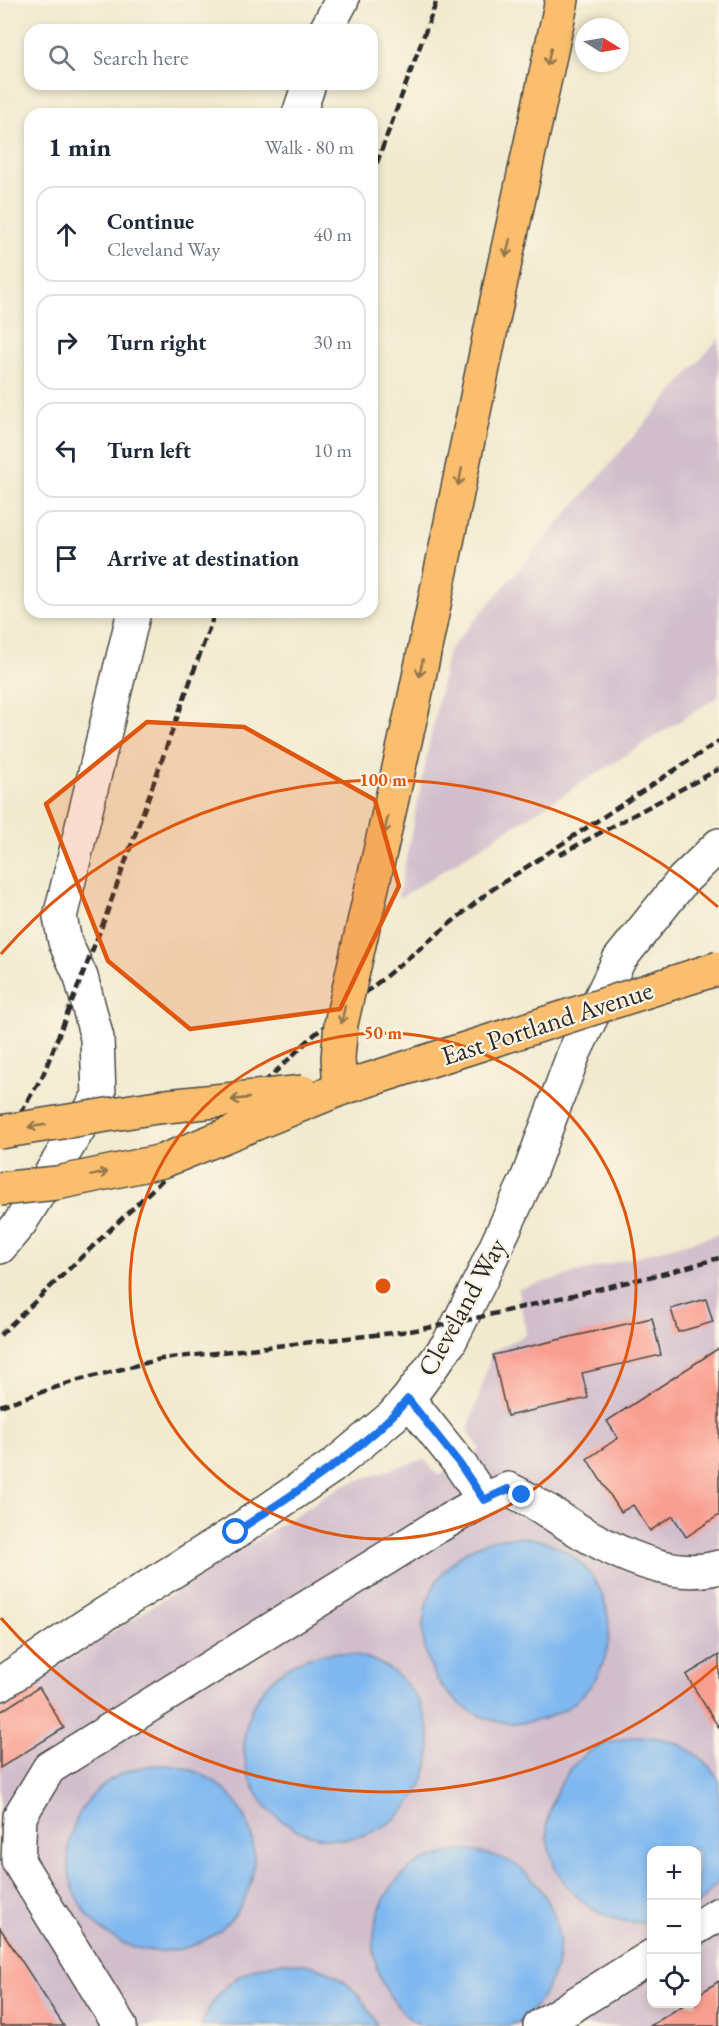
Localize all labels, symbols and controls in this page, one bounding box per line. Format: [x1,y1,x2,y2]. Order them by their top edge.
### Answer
north arrow [575,18,629,72]
search box [24,24,378,90]
icon: search [45,41,78,74]
text: Search here [93,43,188,72]
one-way arrow [543,47,555,66]
text: 1 min [48,130,111,164]
text: Walk · 80 m [265,134,354,160]
text: Continue [107,207,194,236]
icon: ahead [50,218,83,251]
text: 40 m [313,221,352,247]
text: Cleveland Way [107,236,220,262]
one-way arrow [501,238,513,257]
icon: right [50,326,83,359]
text: Turn right [107,328,206,357]
text: 30 m [313,329,352,355]
icon: left [50,434,83,467]
text: Turn left [107,436,191,465]
text: 10 m [313,437,352,463]
one-way arrow [453,467,465,486]
icon: arrive [50,542,83,575]
text: Arrive at destination [107,544,299,573]
one-way arrow [414,658,426,677]
text: 100 m [359,768,407,791]
one-way arrow [380,815,392,834]
street label: East Portland Avenue [437,972,657,1073]
one-way arrow [337,1005,349,1024]
text: 50 m [364,1021,402,1044]
one-way arrow [231,1094,251,1105]
one-way arrow [28,1121,48,1132]
one-way arrow [89,1168,108,1180]
street label: Cleveland Way [409,1231,514,1382]
centre of rings [373,1276,393,1296]
route end [508,1481,534,1507]
route start [222,1518,248,1544]
map controls [647,1846,701,2008]
button: + [647,1846,701,1900]
button: − [647,1900,701,1954]
button: locate [647,1954,701,2008]

